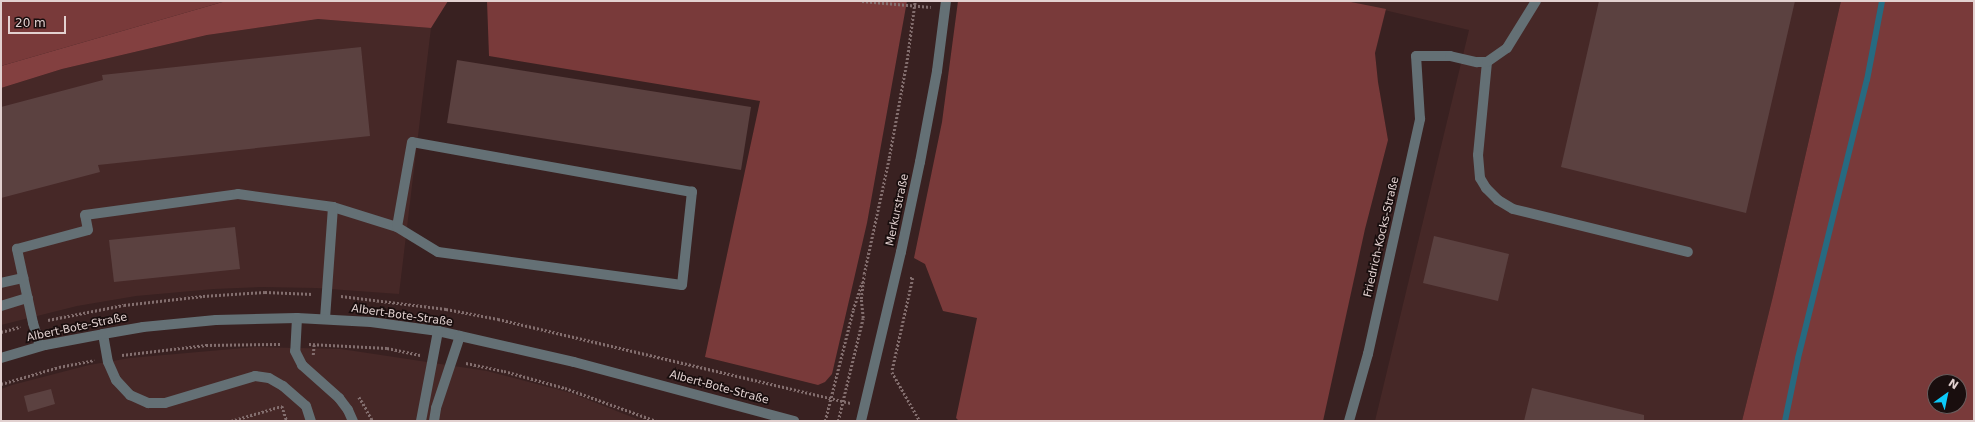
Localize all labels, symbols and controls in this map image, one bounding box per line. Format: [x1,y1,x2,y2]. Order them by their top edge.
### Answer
scale bar [10,8,68,34]
text: 20 m [15,16,46,30]
street label: Merkurstraße [884,173,912,247]
street label: Friedrich-Kocks-Straße [1362,175,1402,299]
street label: Albert-Bote-Straße [350,302,454,330]
street label: Albert-Bote-Straße [26,311,128,345]
street label: Albert-Bote-Straße [668,368,770,408]
north arrow [1927,374,1967,414]
text: N [1946,376,1961,392]

